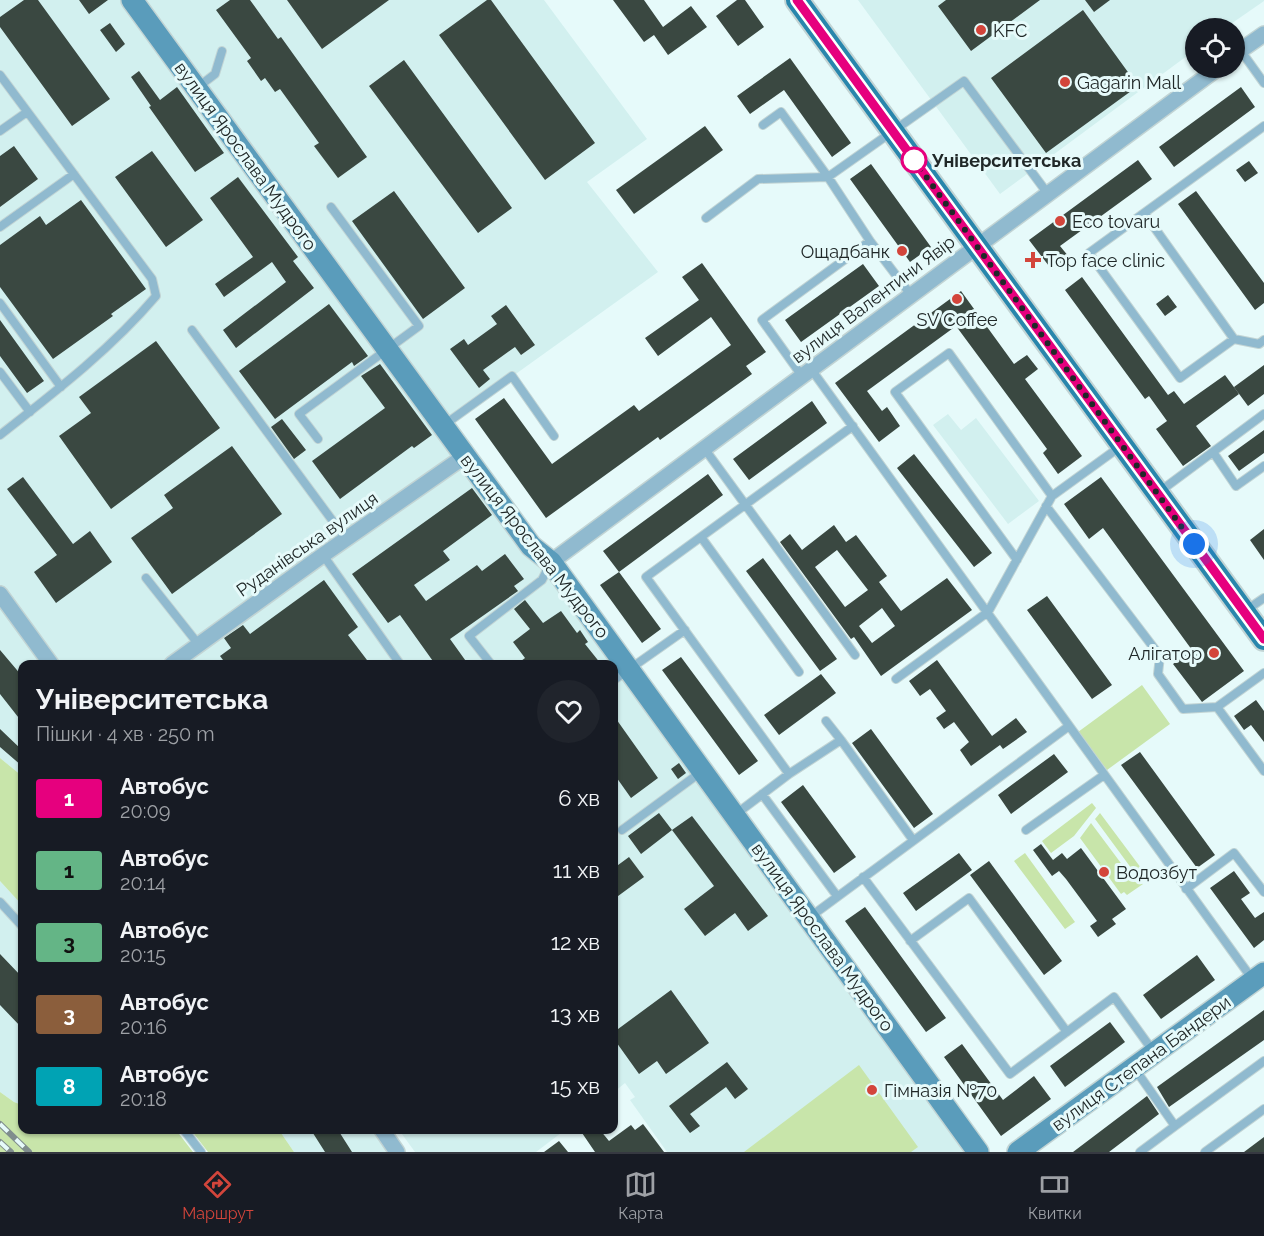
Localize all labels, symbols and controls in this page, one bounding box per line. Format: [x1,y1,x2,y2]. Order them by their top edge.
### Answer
map controls [1185,18,1245,78]
button: locate [1185,18,1245,78]
place label: KFC [993,20,1027,41]
marker: KFC [974,23,988,37]
street label: вулиця Ярослава Мудрого [171,58,322,255]
place label: Gagarin Mall [1077,72,1181,93]
marker: Gagarin Mall [1058,75,1072,89]
marker: Університетська [901,147,927,173]
place label: Університетська [931,150,1081,171]
place label: Eco tovaru [1072,211,1160,232]
marker: Eco tovaru [1053,214,1067,228]
street label: вулиця Валентини Явір [787,231,959,367]
place label: Ощадбанк [801,241,890,262]
marker: Ощадбанк [895,244,909,258]
place label: Top face clinic [1046,250,1165,271]
marker: Top face clinic [1024,251,1042,269]
marker: SV Coffee [950,292,964,306]
place label: SV Coffee [916,309,998,330]
street label: вулиця Ярослава Мудрого [457,450,614,642]
street label: Руданівська вулиця [232,487,382,601]
your location [1179,529,1209,559]
place label: Алігатор [1128,643,1202,664]
marker: Алігатор [1207,646,1221,660]
button: heart [537,680,600,743]
text: Університетська [36,683,268,716]
text: Пішки · 4 хв · 250 m [36,722,215,746]
text: Автобус [120,773,209,799]
text: 6 хв [558,785,600,811]
text: 1 [64,786,74,811]
text: 20:09 [120,799,170,823]
street label: вулиця Ярослава Мудрого [748,839,899,1036]
text: Автобус [120,845,209,871]
text: 11 хв [553,857,600,883]
text: 1 [64,858,74,883]
place label: Водозбут [1116,862,1197,883]
marker: Водозбут [1097,865,1111,879]
text: 20:14 [120,871,166,895]
text: Автобус [120,917,209,943]
text: 12 хв [551,929,600,955]
text: 3 [63,930,75,955]
text: 20:15 [120,943,166,967]
text: Автобус [120,989,209,1015]
street label: вулиця Степана Бандери [1047,991,1235,1135]
text: 13 хв [550,1001,600,1027]
text: 3 [63,1002,75,1027]
text: 20:16 [120,1015,167,1039]
text: Автобус [120,1061,209,1087]
text: 15 хв [550,1073,600,1099]
text: 8 [63,1074,75,1099]
place label: Гімназія №70 [884,1080,997,1101]
marker: Гімназія №70 [865,1083,879,1097]
text: 20:18 [120,1087,167,1111]
tab: Маршрут [182,1168,254,1223]
tab: Карта [618,1168,663,1223]
tab: Квитки [1028,1168,1082,1223]

